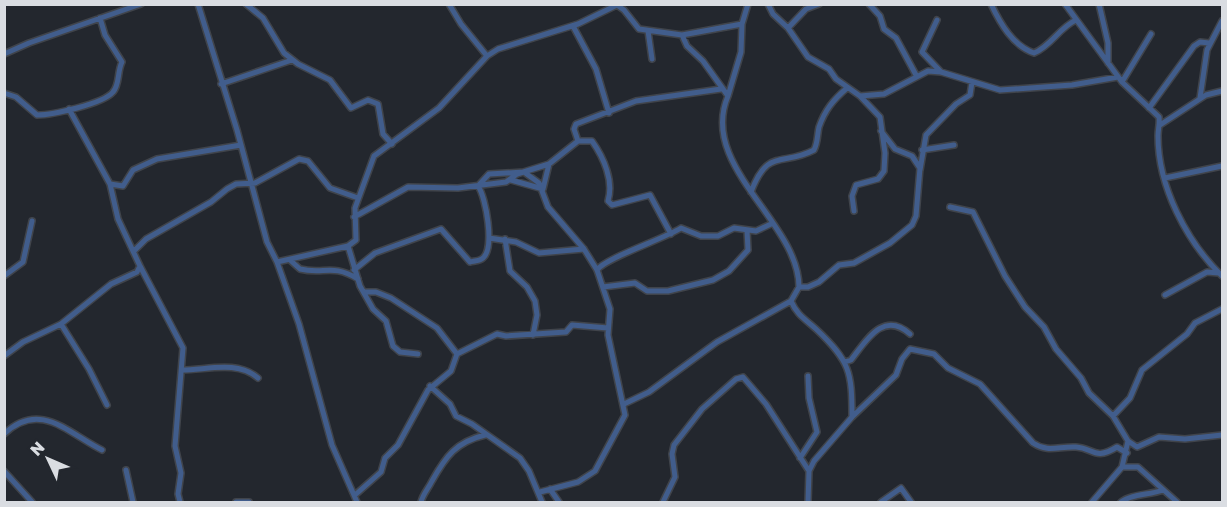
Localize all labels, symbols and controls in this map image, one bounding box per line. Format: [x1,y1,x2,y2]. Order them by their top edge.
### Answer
north arrow [18,429,78,489]
text: N [26,437,49,460]

